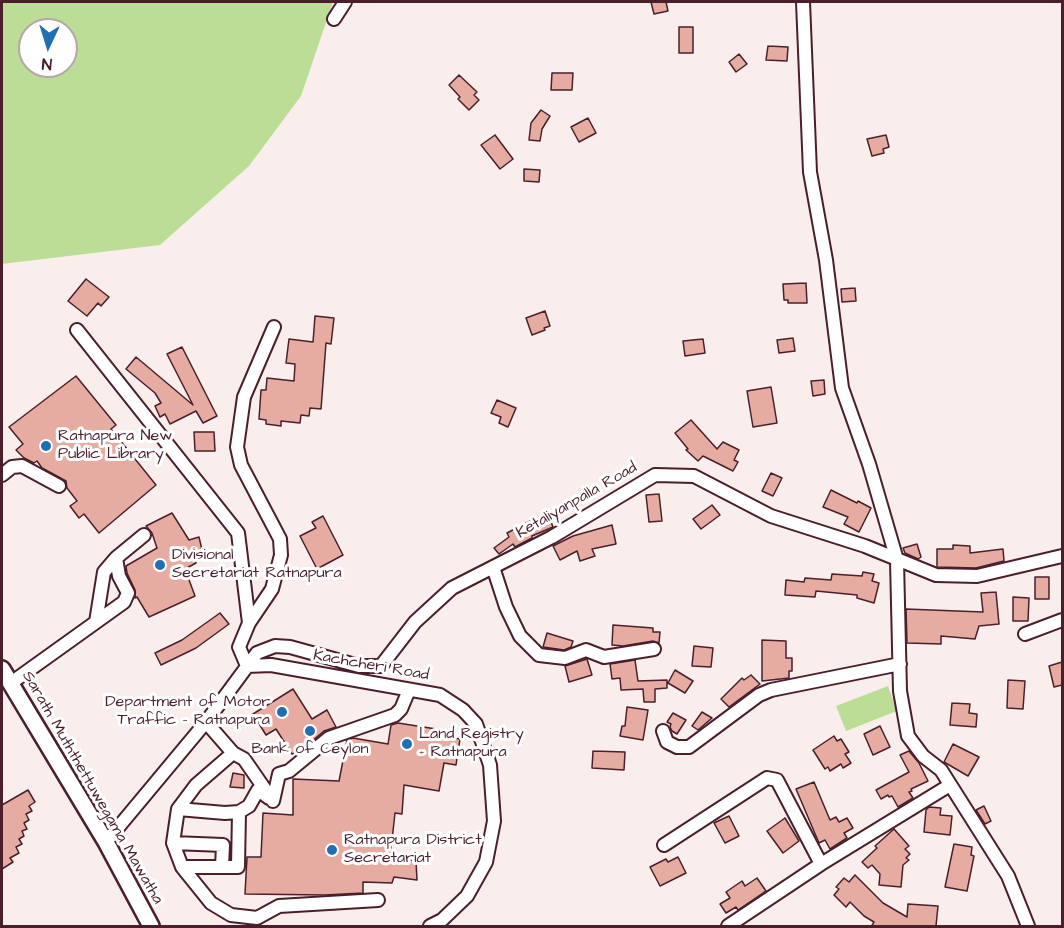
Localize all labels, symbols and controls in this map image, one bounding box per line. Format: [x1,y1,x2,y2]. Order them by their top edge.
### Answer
north arrow [18,18,78,78]
text: N [41,53,53,75]
place label: Ratnapura New Public Library [58,427,172,465]
marker: Ratnapura New Public Library [39,439,53,453]
street label: Ketaliyanpalla Road [513,459,641,543]
place label: Divisional Secretariat Ratnapura [172,546,342,584]
marker: Divisional Secretariat Ratnapura [153,558,167,572]
street label: Kachcheri Road [312,646,430,686]
street label: Sarath Muththettuwegama Mawatha [17,668,167,908]
place label: Department of Motor Traffic - Ratnapura [105,693,270,731]
marker: Department of Motor Traffic - Ratnapura [275,705,289,719]
marker: Bank of Ceylon [303,724,317,738]
place label: Land Registry - Ratnapura [419,725,524,763]
marker: Land Registry - Ratnapura [400,737,414,751]
place label: Bank of Ceylon [252,740,368,760]
place label: Ratnapura District Secretariat [344,831,482,869]
marker: Ratnapura District Secretariat [325,843,339,857]

